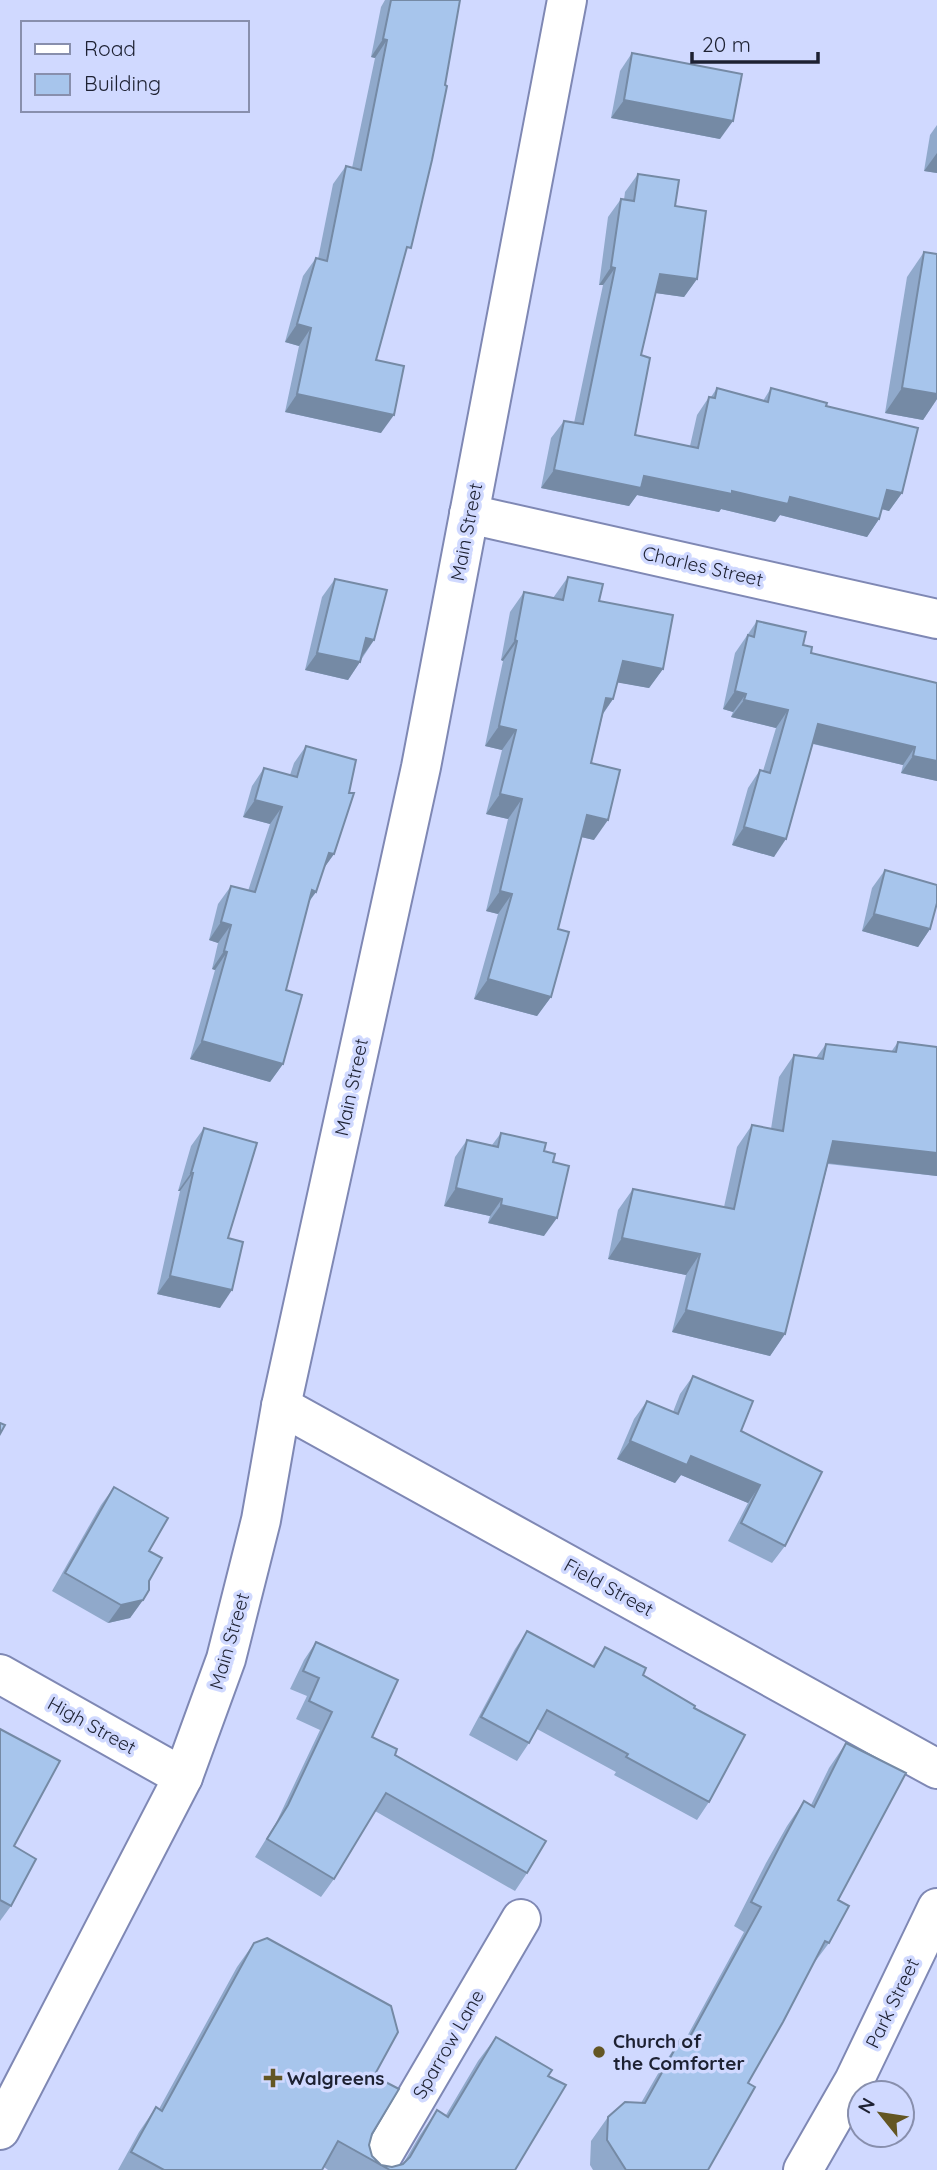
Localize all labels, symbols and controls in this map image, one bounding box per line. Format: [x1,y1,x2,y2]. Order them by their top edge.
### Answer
legend [21,21,248,112]
scale bar [692,21,818,65]
text: 20 m [702,31,751,57]
text: Road [84,35,136,61]
text: Building [84,70,161,96]
street label: Main Street [445,481,487,583]
street label: Charles Street [640,540,766,592]
street label: Main Street [329,1036,373,1138]
street label: Field Street [560,1553,658,1621]
street label: Main Street [204,1590,254,1692]
street label: High Street [44,1691,140,1759]
street label: Park Street [860,1954,924,2052]
street label: Sparrow Lane [407,1985,489,2103]
place label: Church of the Comforter [613,2029,745,2075]
marker: Church of the Comforter [591,2044,607,2060]
place label: Walgreens [287,2066,384,2090]
marker: Walgreens [265,2070,281,2086]
north arrow [846,2079,916,2149]
text: N [852,2093,880,2118]

